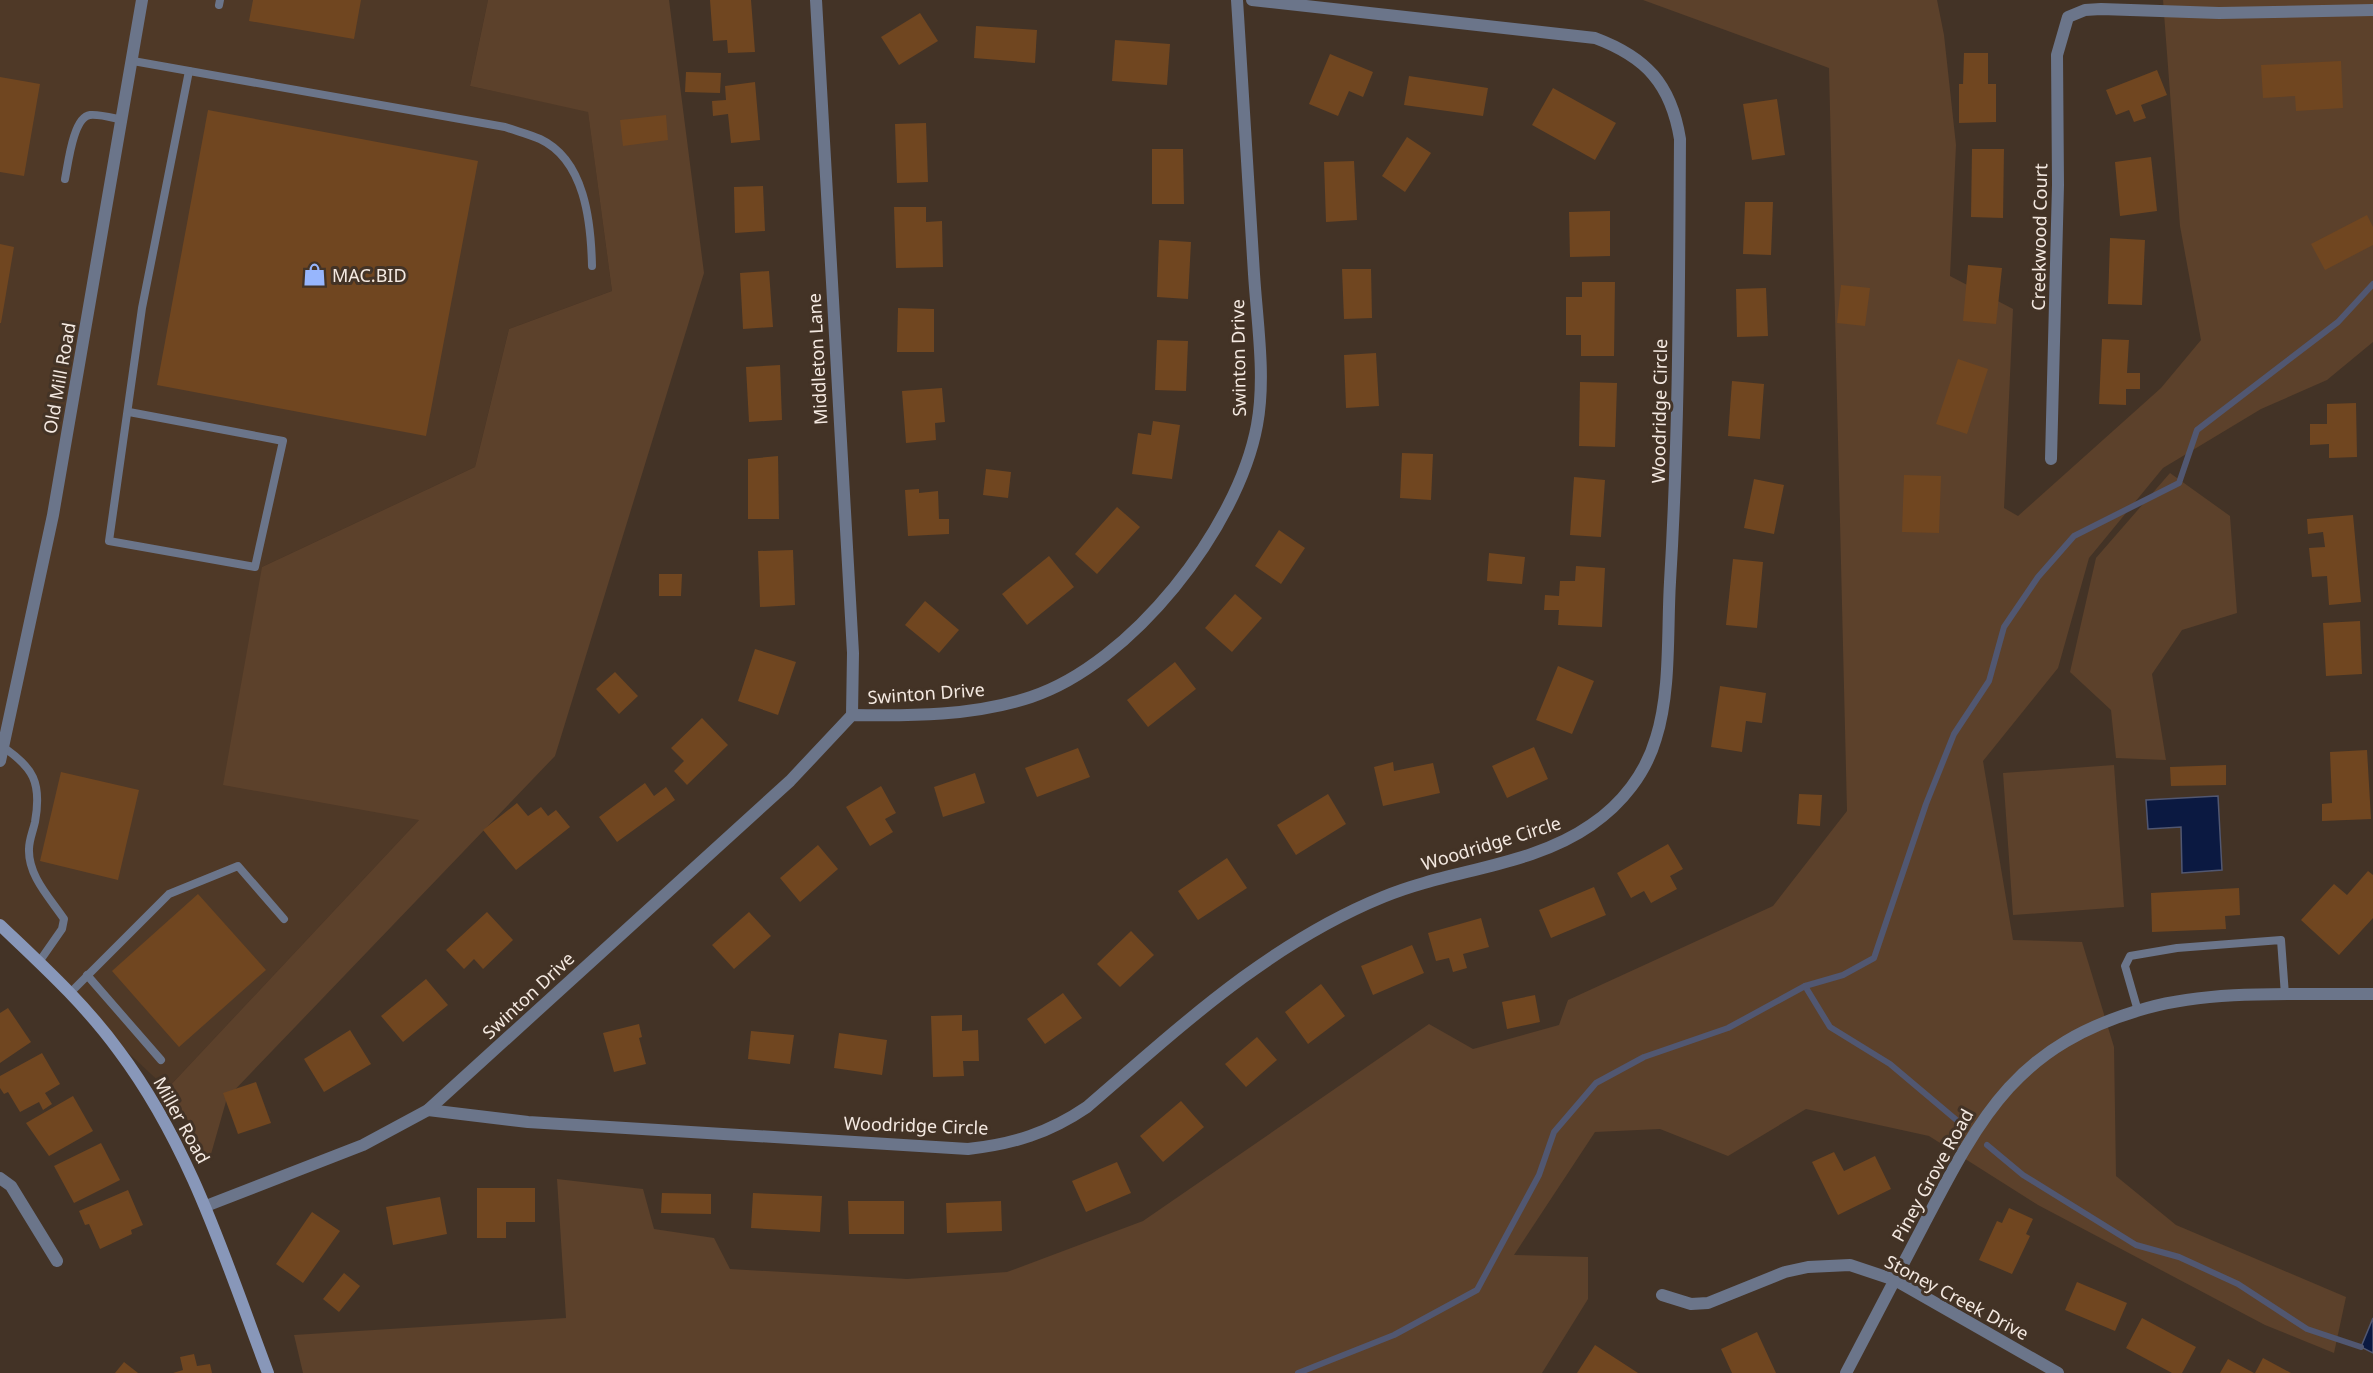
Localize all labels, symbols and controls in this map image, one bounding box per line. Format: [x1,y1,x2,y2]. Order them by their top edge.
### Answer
street label: Creekwood Court [2026,163,2052,311]
shop icon: MAC.BID [301,262,327,288]
place label: MAC.BID [332,263,407,287]
street label: Middleton Lane [802,293,832,425]
street label: Swinton Drive [1225,299,1251,417]
street label: Old Mill Road [37,320,81,436]
street label: Woodridge Circle [1646,338,1672,484]
street label: Swinton Drive [867,677,985,709]
street label: Woodridge Circle [1418,810,1564,876]
street label: Swinton Drive [477,946,579,1044]
street label: Miller Road [148,1072,216,1168]
street label: Piney Grove Road [1886,1104,1978,1246]
street label: Woodridge Circle [843,1110,989,1140]
street label: Stoney Creek Drive [1881,1249,2033,1345]

